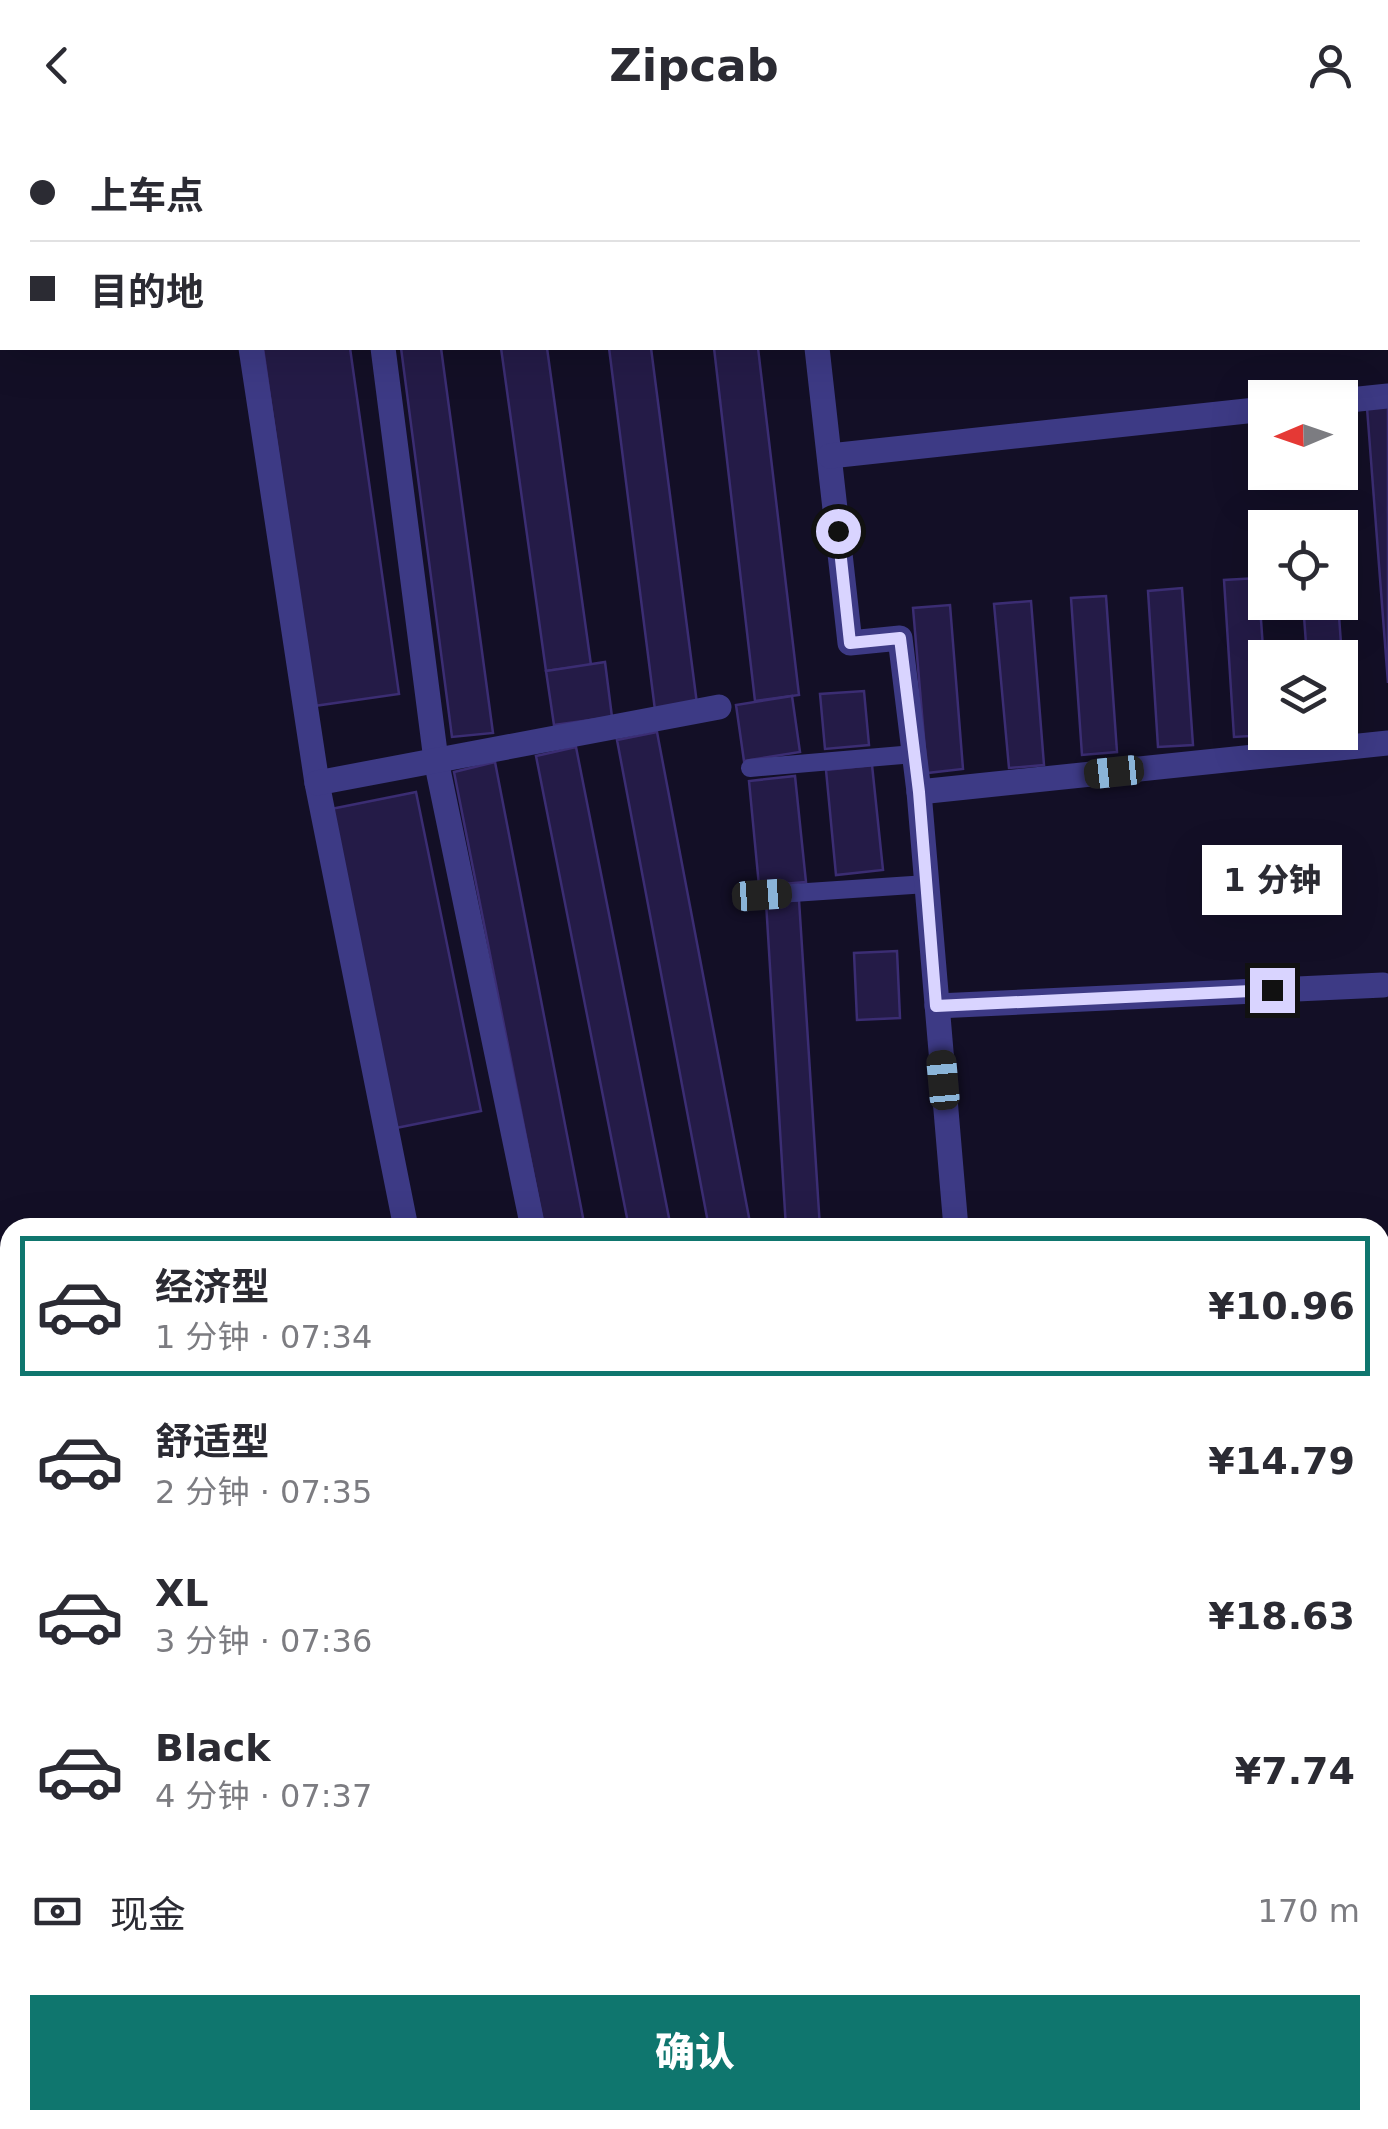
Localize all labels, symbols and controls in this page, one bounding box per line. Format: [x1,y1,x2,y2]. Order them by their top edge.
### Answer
icon: back [30,38,85,93]
icon: person [1303,38,1358,93]
text: Zipcab [609,39,779,92]
text: 上车点 [90,174,204,218]
text: 目的地 [90,270,204,314]
north arrow [1248,380,1358,490]
map controls [1248,380,1358,750]
route start [816,509,861,554]
button: locate [1248,510,1358,620]
button: layers [1248,640,1358,750]
car [1083,754,1145,790]
callout: 1 分钟 [1202,845,1342,915]
text: 1 分钟 [1223,861,1321,899]
car [731,878,793,912]
route end [1250,968,1295,1013]
car [925,1049,961,1111]
icon: car [35,1261,125,1351]
text: 经济型 [155,1265,269,1309]
text: ¥10.96 [1208,1284,1355,1328]
text: 1 分钟 · 07:34 [155,1318,372,1356]
icon: car [35,1416,125,1506]
text: 舒适型 [155,1420,269,1464]
text: ¥14.79 [1208,1439,1355,1483]
text: 2 分钟 · 07:35 [155,1473,372,1511]
icon: car [35,1571,125,1661]
text: XL [155,1571,209,1615]
text: ¥18.63 [1208,1594,1355,1638]
text: 3 分钟 · 07:36 [155,1622,372,1660]
icon: car [35,1726,125,1816]
text: Black [155,1726,270,1770]
text: ¥7.74 [1235,1749,1355,1793]
text: 4 分钟 · 07:37 [155,1777,372,1815]
icon: cash [30,1884,85,1939]
text: 170 m [1258,1892,1360,1930]
text: 现金 [110,1893,186,1937]
button: 确认 [30,1995,1360,2110]

